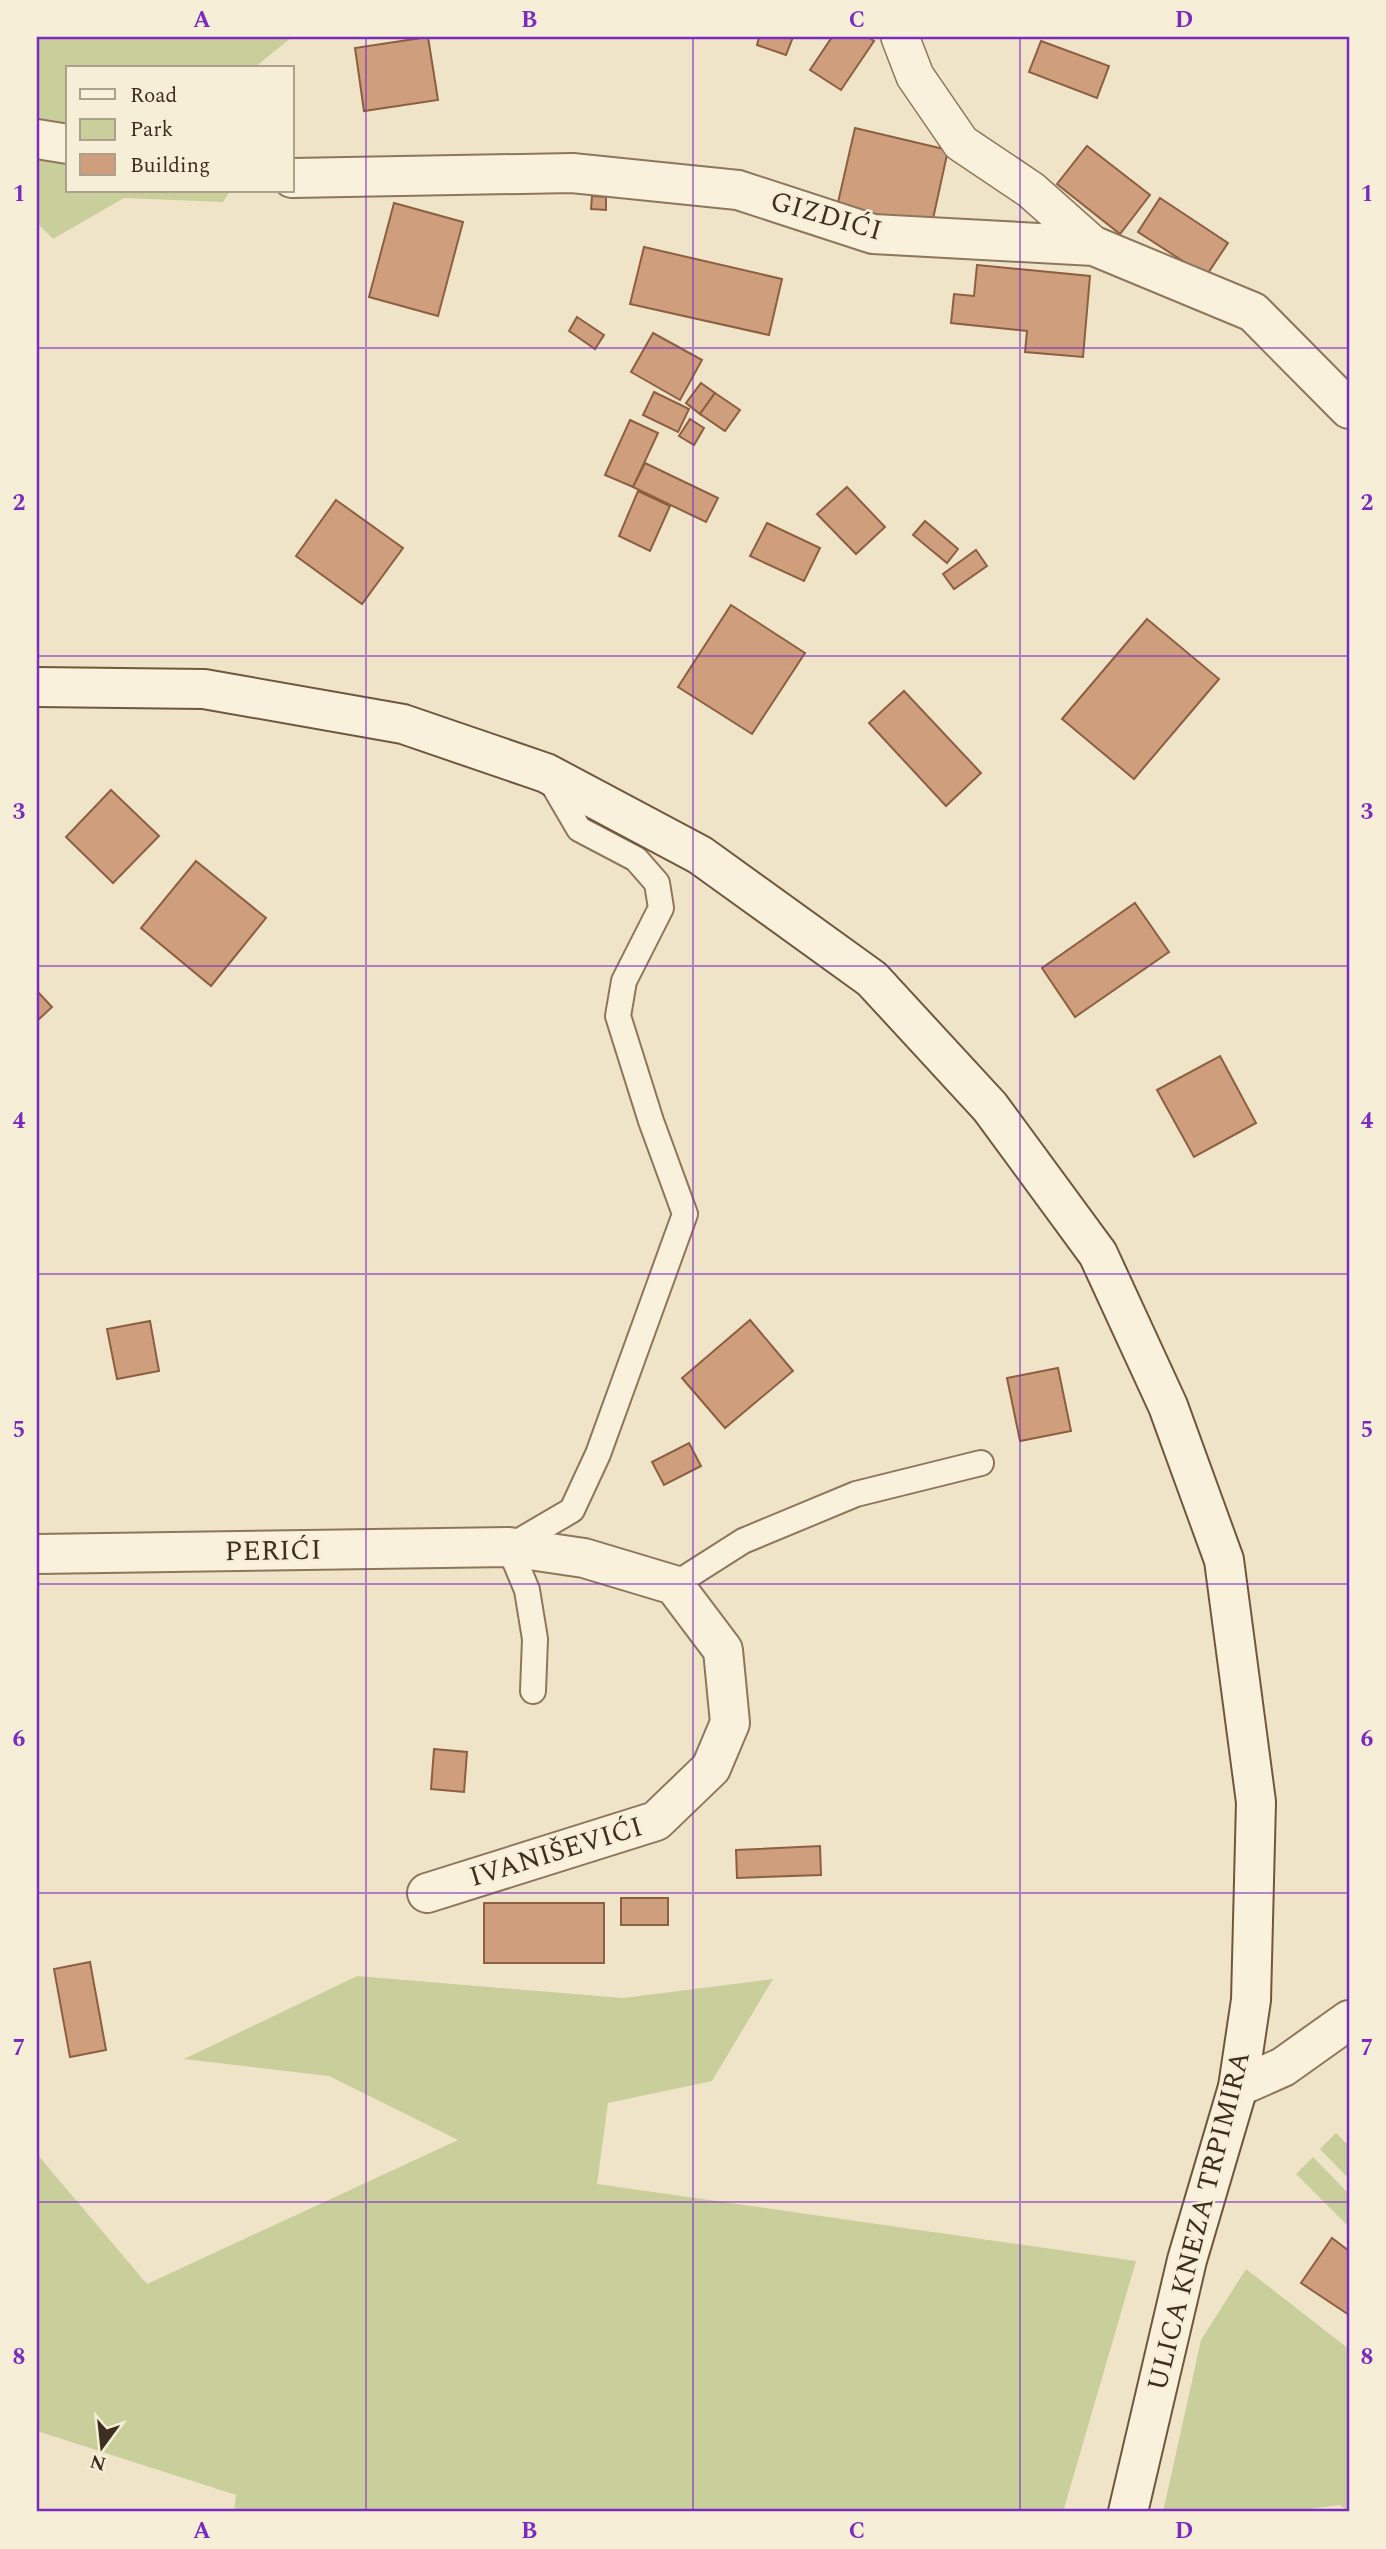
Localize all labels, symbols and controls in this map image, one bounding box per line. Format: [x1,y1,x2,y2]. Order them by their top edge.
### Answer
text: A [193,3,211,38]
text: B [521,3,537,38]
text: C [849,3,865,38]
text: D [1175,3,1193,38]
legend [66,66,294,192]
text: Road [130,80,177,112]
text: Park [130,114,174,146]
text: Building [130,150,210,182]
text: 1 [13,177,25,212]
text: 1 [1361,177,1373,212]
street label: GIZDIĆI [765,180,887,252]
text: 2 [13,486,26,521]
text: 2 [1361,486,1374,521]
text: 3 [13,795,26,830]
text: 3 [1361,795,1374,830]
text: 4 [13,1104,26,1139]
text: 4 [1361,1104,1374,1139]
text: 5 [13,1413,25,1448]
text: 5 [1361,1413,1373,1448]
street label: PERIĆI [224,1529,322,1573]
text: 6 [13,1722,26,1757]
text: 6 [1361,1722,1374,1757]
street label: IVANIŠEVIĆI [464,1805,648,1899]
text: 7 [13,2031,25,2066]
text: 7 [1361,2031,1373,2066]
street label: ULICA KNEZA TRPIMIRA [1136,2047,1262,2395]
text: 8 [13,2340,25,2375]
text: 8 [1361,2340,1373,2375]
north arrow [66,2412,136,2482]
text: N [87,2446,109,2478]
text: A [193,2514,211,2549]
text: B [521,2514,537,2549]
text: C [849,2514,865,2549]
text: D [1175,2514,1193,2549]

